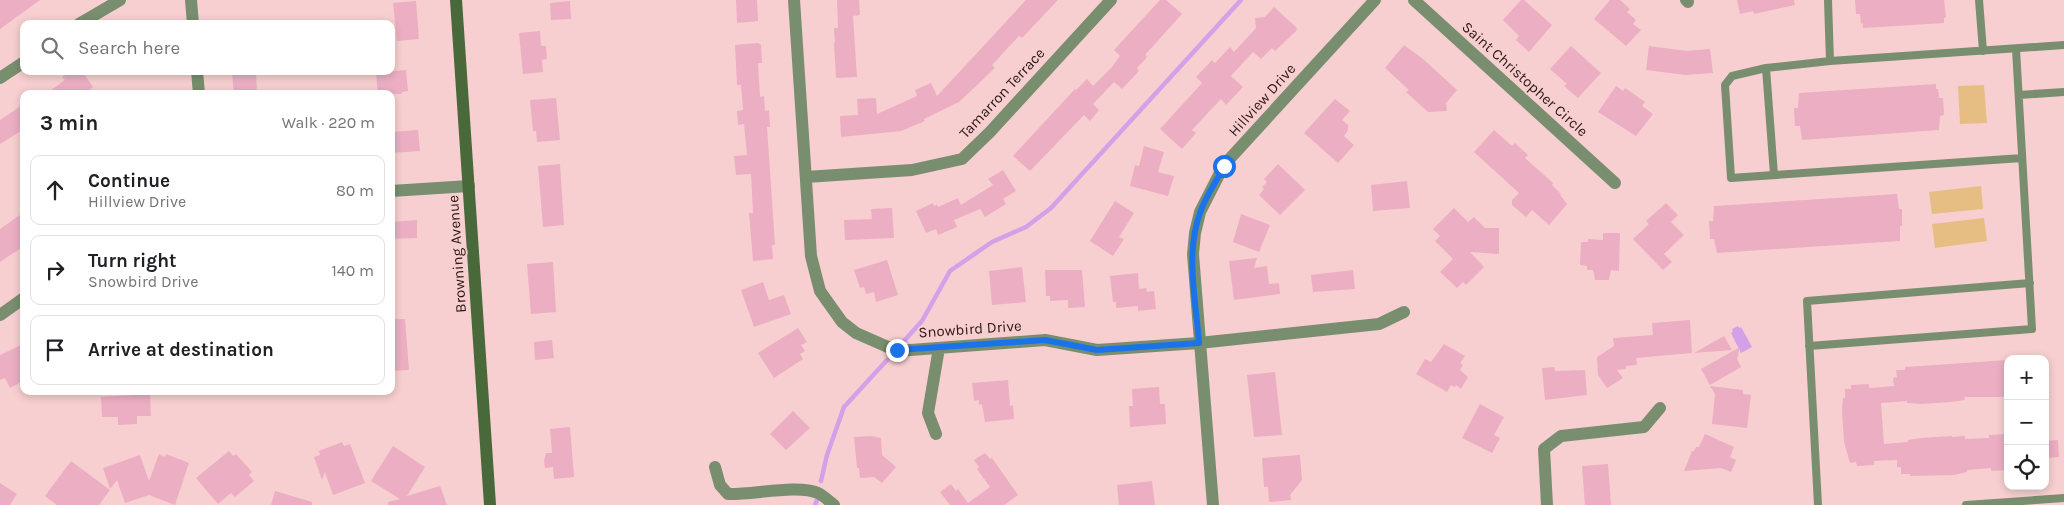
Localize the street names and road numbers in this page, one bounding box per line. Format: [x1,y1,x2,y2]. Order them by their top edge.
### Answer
street label: Saint Christopher Circle [1458,18,1592,140]
street label: Tamarron Terrace [956,44,1048,142]
street label: Hillview Drive [1225,60,1299,140]
street label: Browning Avenue [444,195,470,313]
street label: Snowbird Drive [918,316,1022,342]

